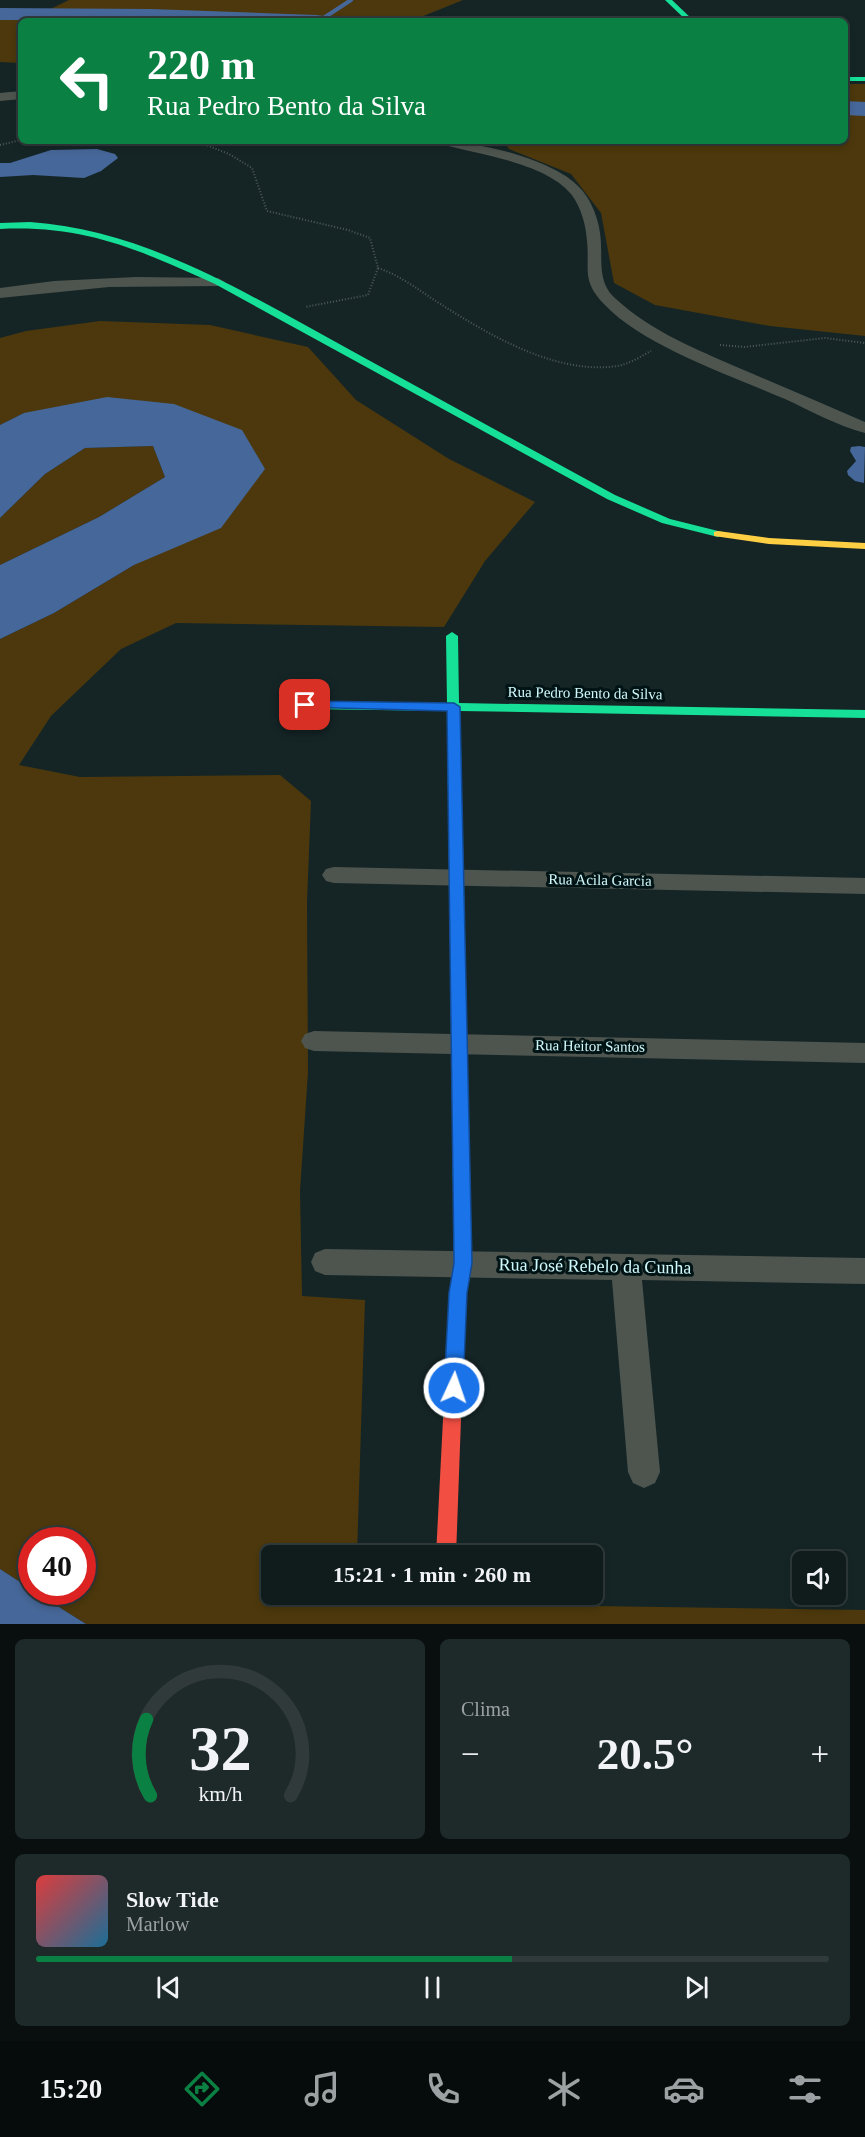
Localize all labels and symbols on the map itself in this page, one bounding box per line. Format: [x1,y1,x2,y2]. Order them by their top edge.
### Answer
pin [279,679,330,730]
street label: Rua Pedro Bento da Silva [507,684,663,702]
street label: Rua Acila Garcia [548,871,652,889]
street label: Rua Heitor Santos [535,1037,645,1055]
street label: Rua José Rebelo da Cunha [498,1254,692,1278]
position arrow [422,1356,486,1420]
speed limit sign: 40 [18,1527,96,1605]

